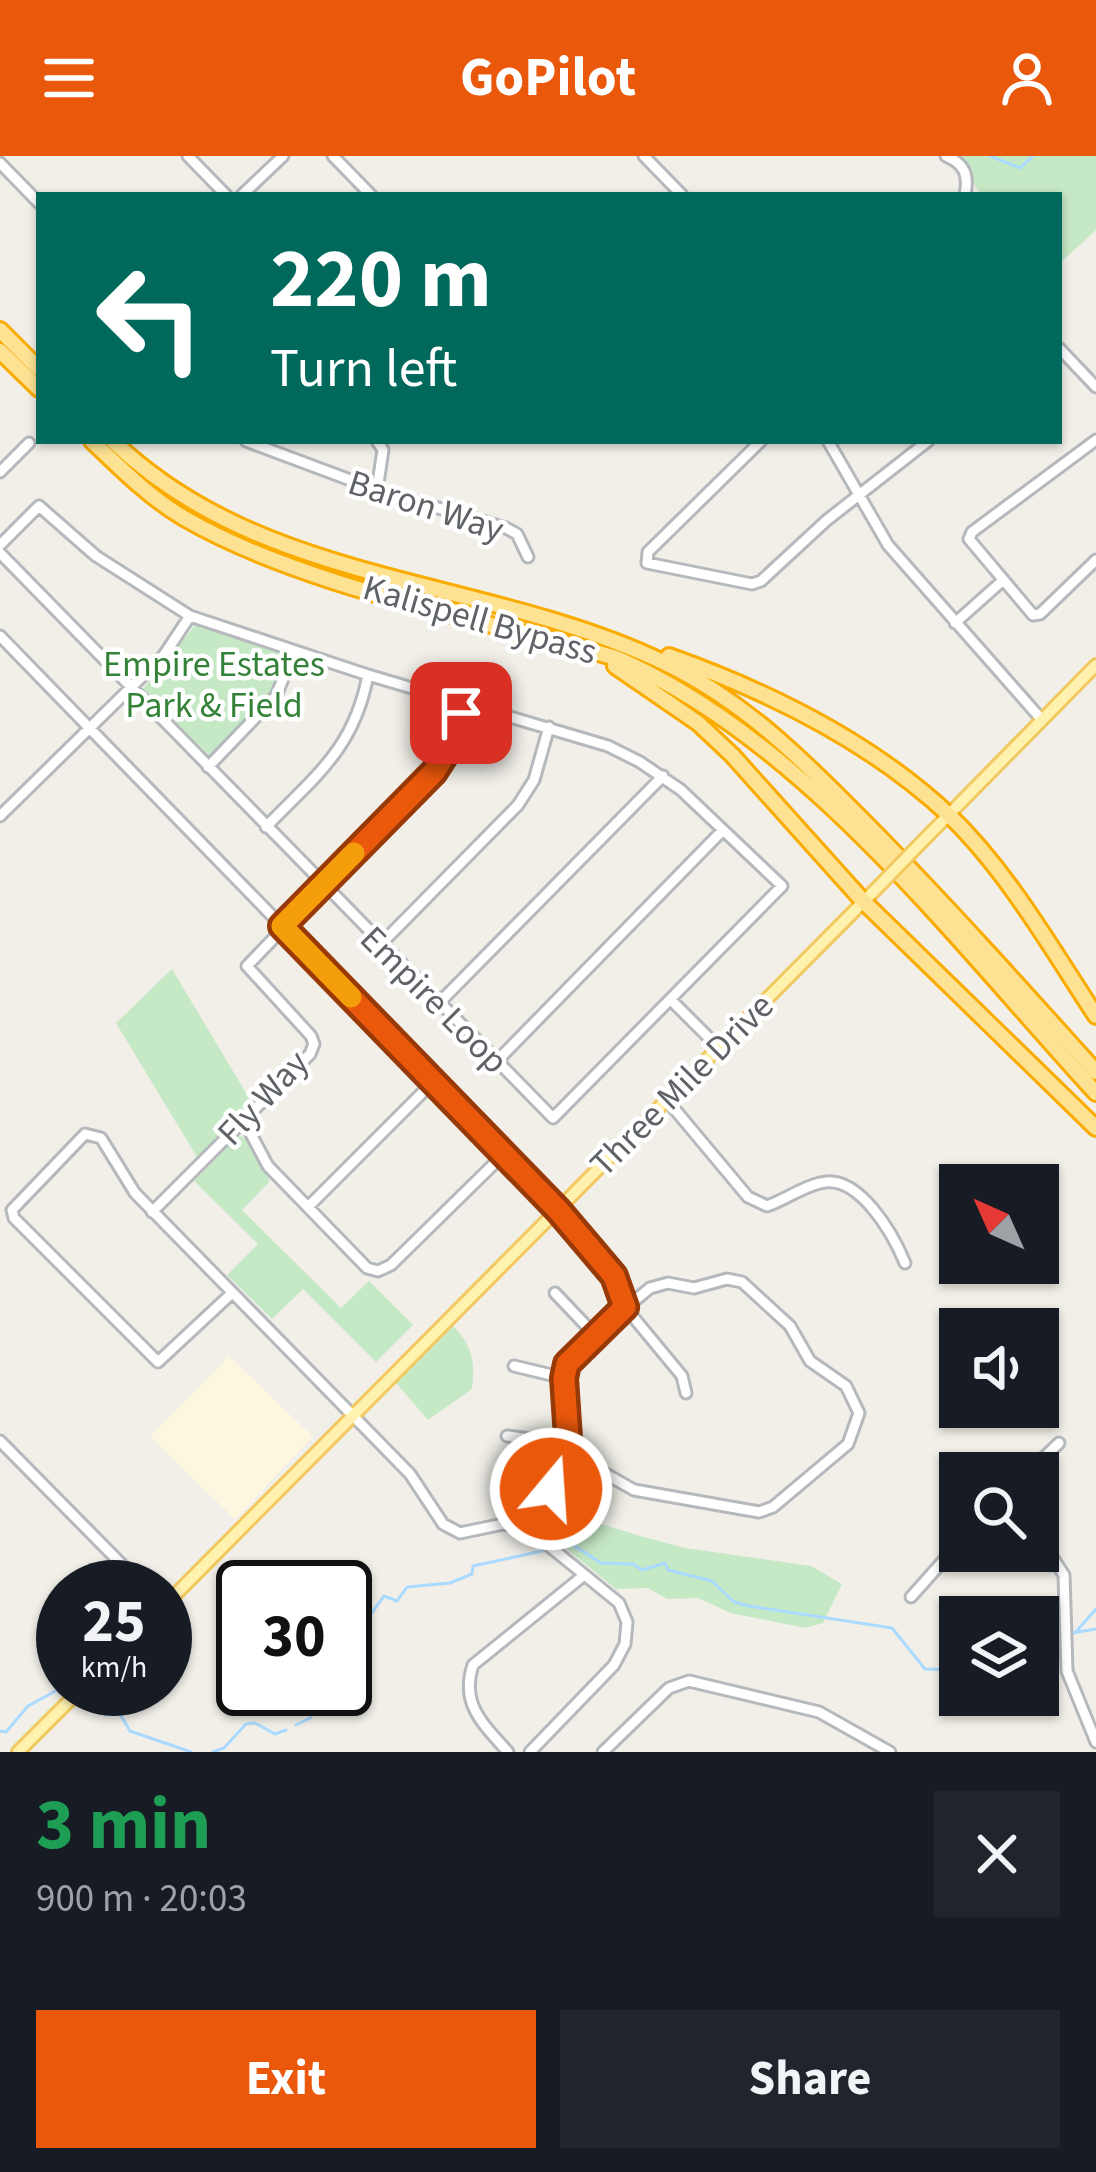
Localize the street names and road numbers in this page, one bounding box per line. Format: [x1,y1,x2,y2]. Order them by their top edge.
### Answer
street label: Baron Way [342,457,510,555]
street label: Kalispell Bypass [357,562,603,678]
street label: Empire Loop [348,914,520,1086]
street label: Three Mile Drive [579,982,785,1188]
street label: Fly Way [206,1039,321,1157]

